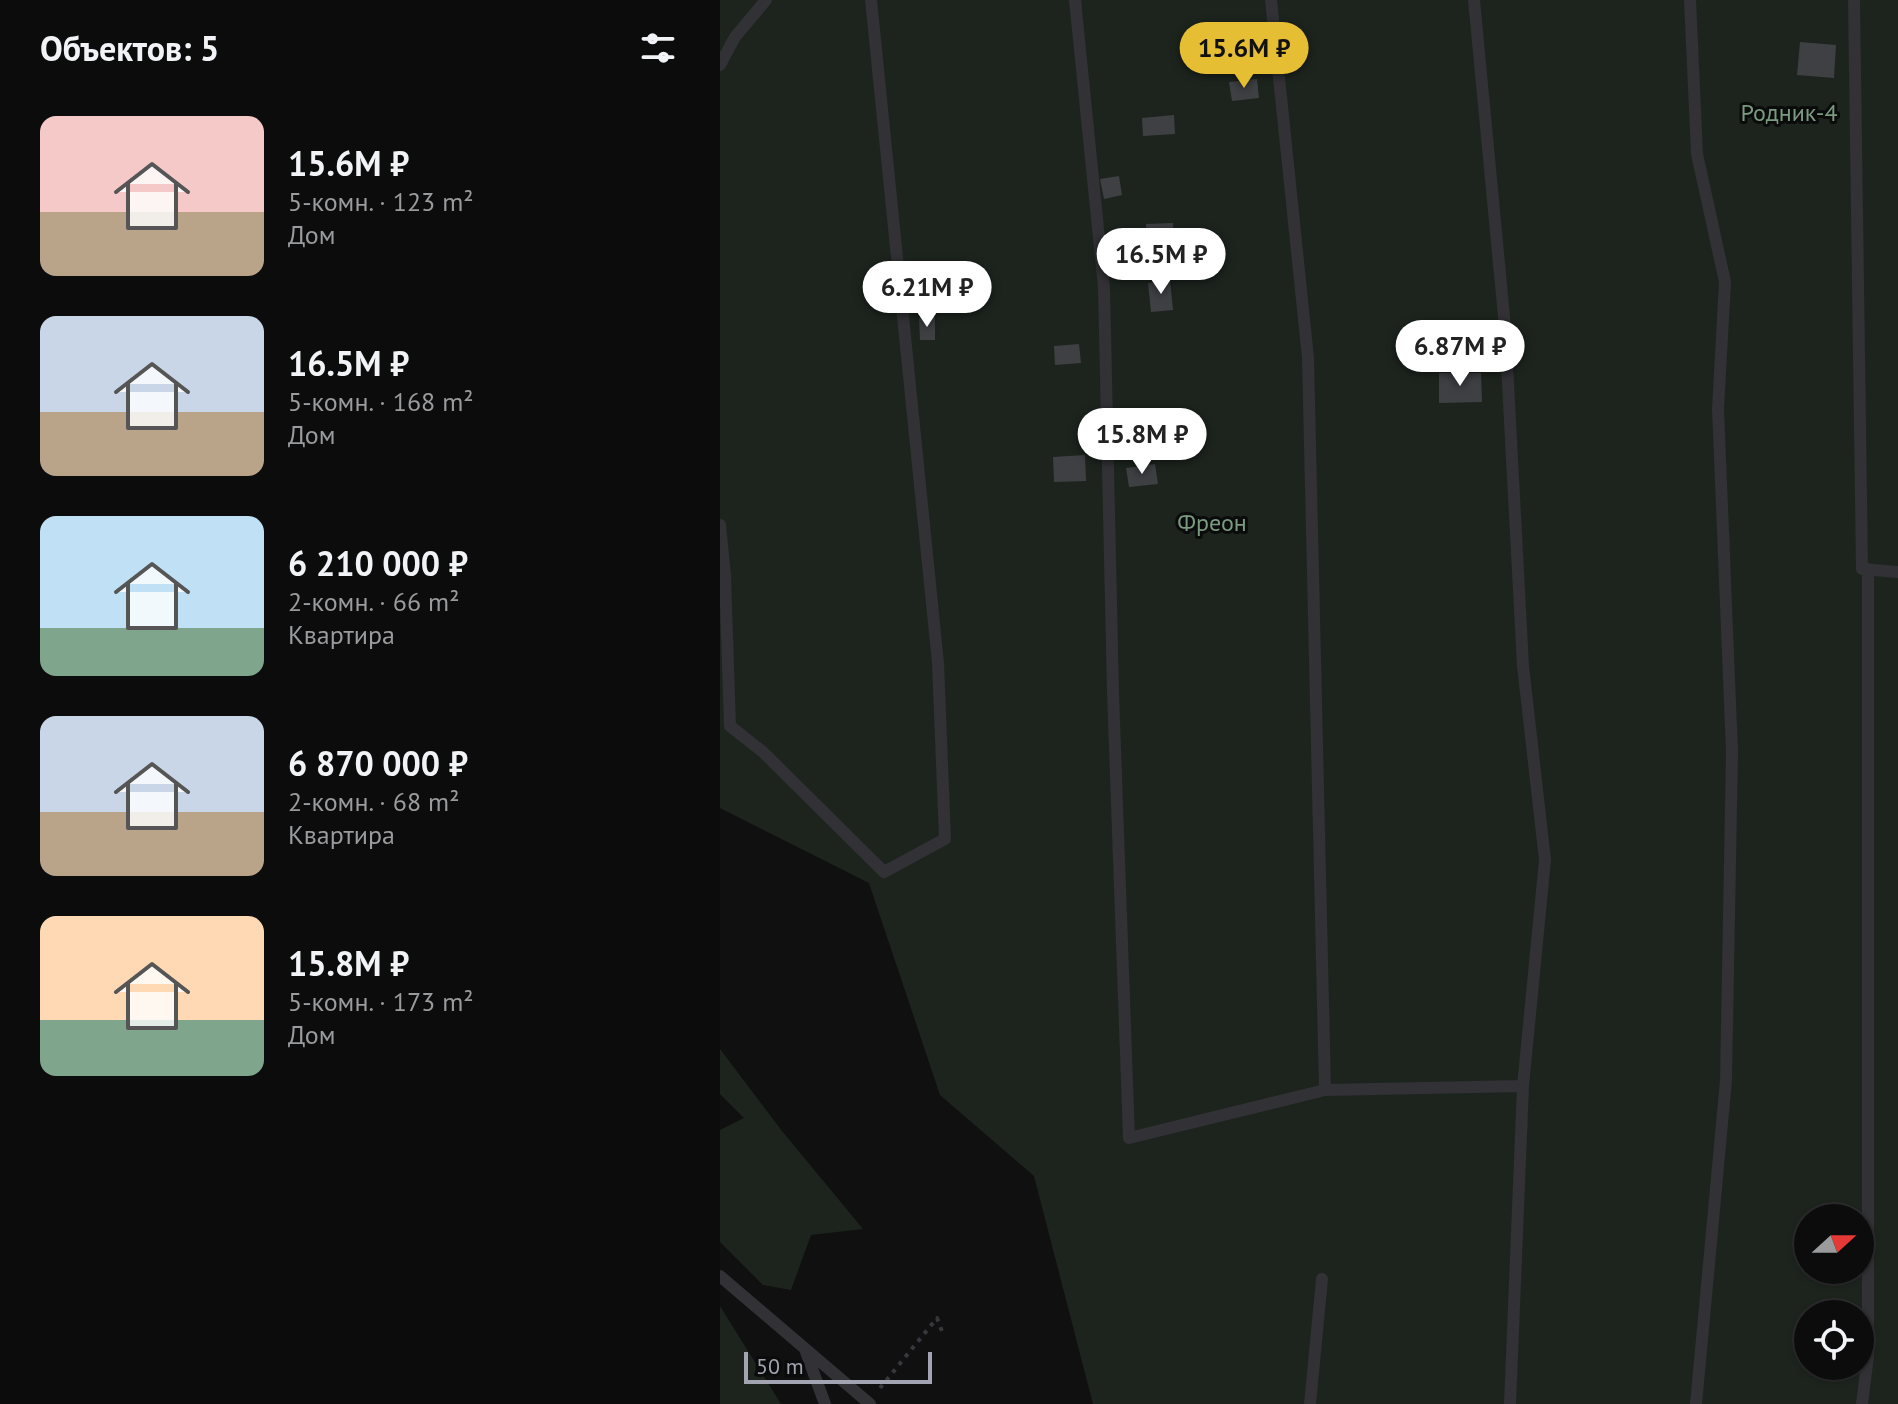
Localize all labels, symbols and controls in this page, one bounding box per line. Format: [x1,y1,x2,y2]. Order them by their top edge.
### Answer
pin: 15.6M ₽ [1170,22,1318,90]
text: Объектов: 5 [40,26,219,70]
icon: filters [636,26,680,70]
text: 15.6M ₽ [1198,31,1290,64]
park label: Родник-4 [1741,97,1837,128]
text: 15.6M ₽ [288,141,409,185]
icon: home [104,148,200,244]
text: 5-комн. · 123 m² [288,185,474,218]
text: Дом [288,218,336,251]
pin: 16.5M ₽ [1087,228,1235,296]
text: 16.5M ₽ [1115,237,1207,270]
pin: 6.21M ₽ [853,261,1001,329]
text: 6.21M ₽ [881,270,973,303]
pin: 6.87M ₽ [1386,320,1534,388]
text: 6.87M ₽ [1414,329,1506,362]
text: 16.5M ₽ [288,341,409,385]
icon: home [104,348,200,444]
text: 5-комн. · 168 m² [288,385,474,418]
pin: 15.8M ₽ [1068,408,1216,476]
text: 15.8M ₽ [1096,417,1188,450]
text: Дом [288,418,336,451]
park label: Фреон [1177,507,1247,538]
text: 6 210 000 ₽ [288,541,468,585]
icon: home [104,548,200,644]
text: 2-комн. · 66 m² [288,585,459,618]
text: Квартира [288,618,395,651]
text: 6 870 000 ₽ [288,741,468,785]
icon: home [104,748,200,844]
text: 2-комн. · 68 m² [288,785,459,818]
text: Квартира [288,818,395,851]
text: 15.8M ₽ [288,941,409,985]
icon: home [104,948,200,1044]
text: 5-комн. · 173 m² [288,985,474,1018]
text: Дом [288,1018,336,1051]
north arrow [1794,1204,1874,1284]
map controls [1794,1204,1874,1380]
button: locate [1794,1300,1874,1380]
scale bar [744,1348,932,1384]
text: 50 m [756,1352,804,1380]

